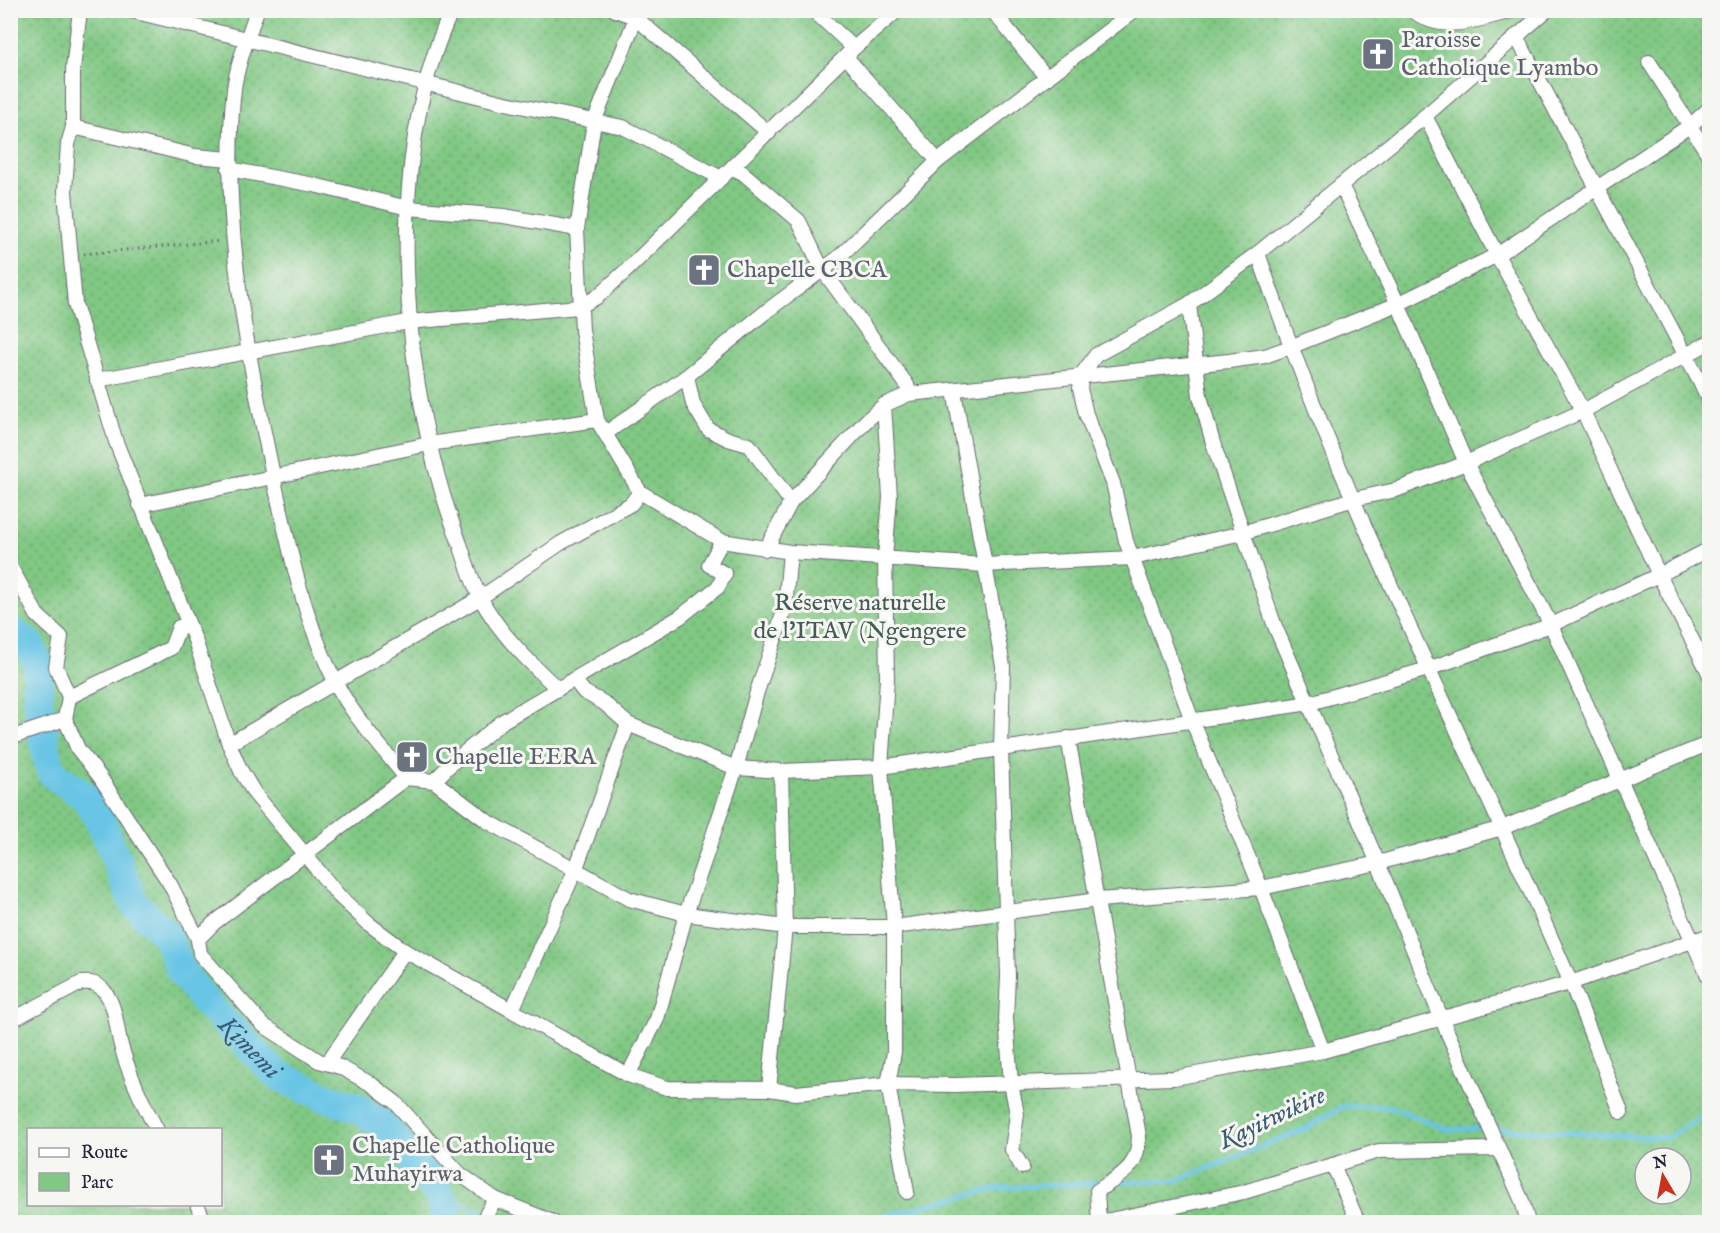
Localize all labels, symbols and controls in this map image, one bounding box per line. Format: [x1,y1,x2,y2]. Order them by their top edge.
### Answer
place label: Paroisse Catholique Lyambo [1401,25,1599,84]
church icon: Paroisse Catholique Lyambo [1360,36,1396,72]
church icon: Chapelle CBCA [686,252,722,288]
place label: Chapelle CBCA [727,255,888,286]
park label: Réserve naturelle de l'ITAV (Ngengere [753,588,967,647]
church icon: Chapelle EERA [394,739,430,775]
place label: Chapelle EERA [435,742,597,773]
water label: Kimemi [210,1008,289,1087]
water label: Kayitwikire [1212,1079,1331,1158]
legend [27,1128,222,1206]
place label: Chapelle Catholique Muhayirwa [352,1131,555,1190]
text: Route [81,1142,128,1165]
church icon: Chapelle Catholique Muhayirwa [311,1142,347,1178]
north arrow [1633,1146,1693,1206]
text: N [1651,1152,1669,1174]
text: Parc [81,1172,114,1195]

